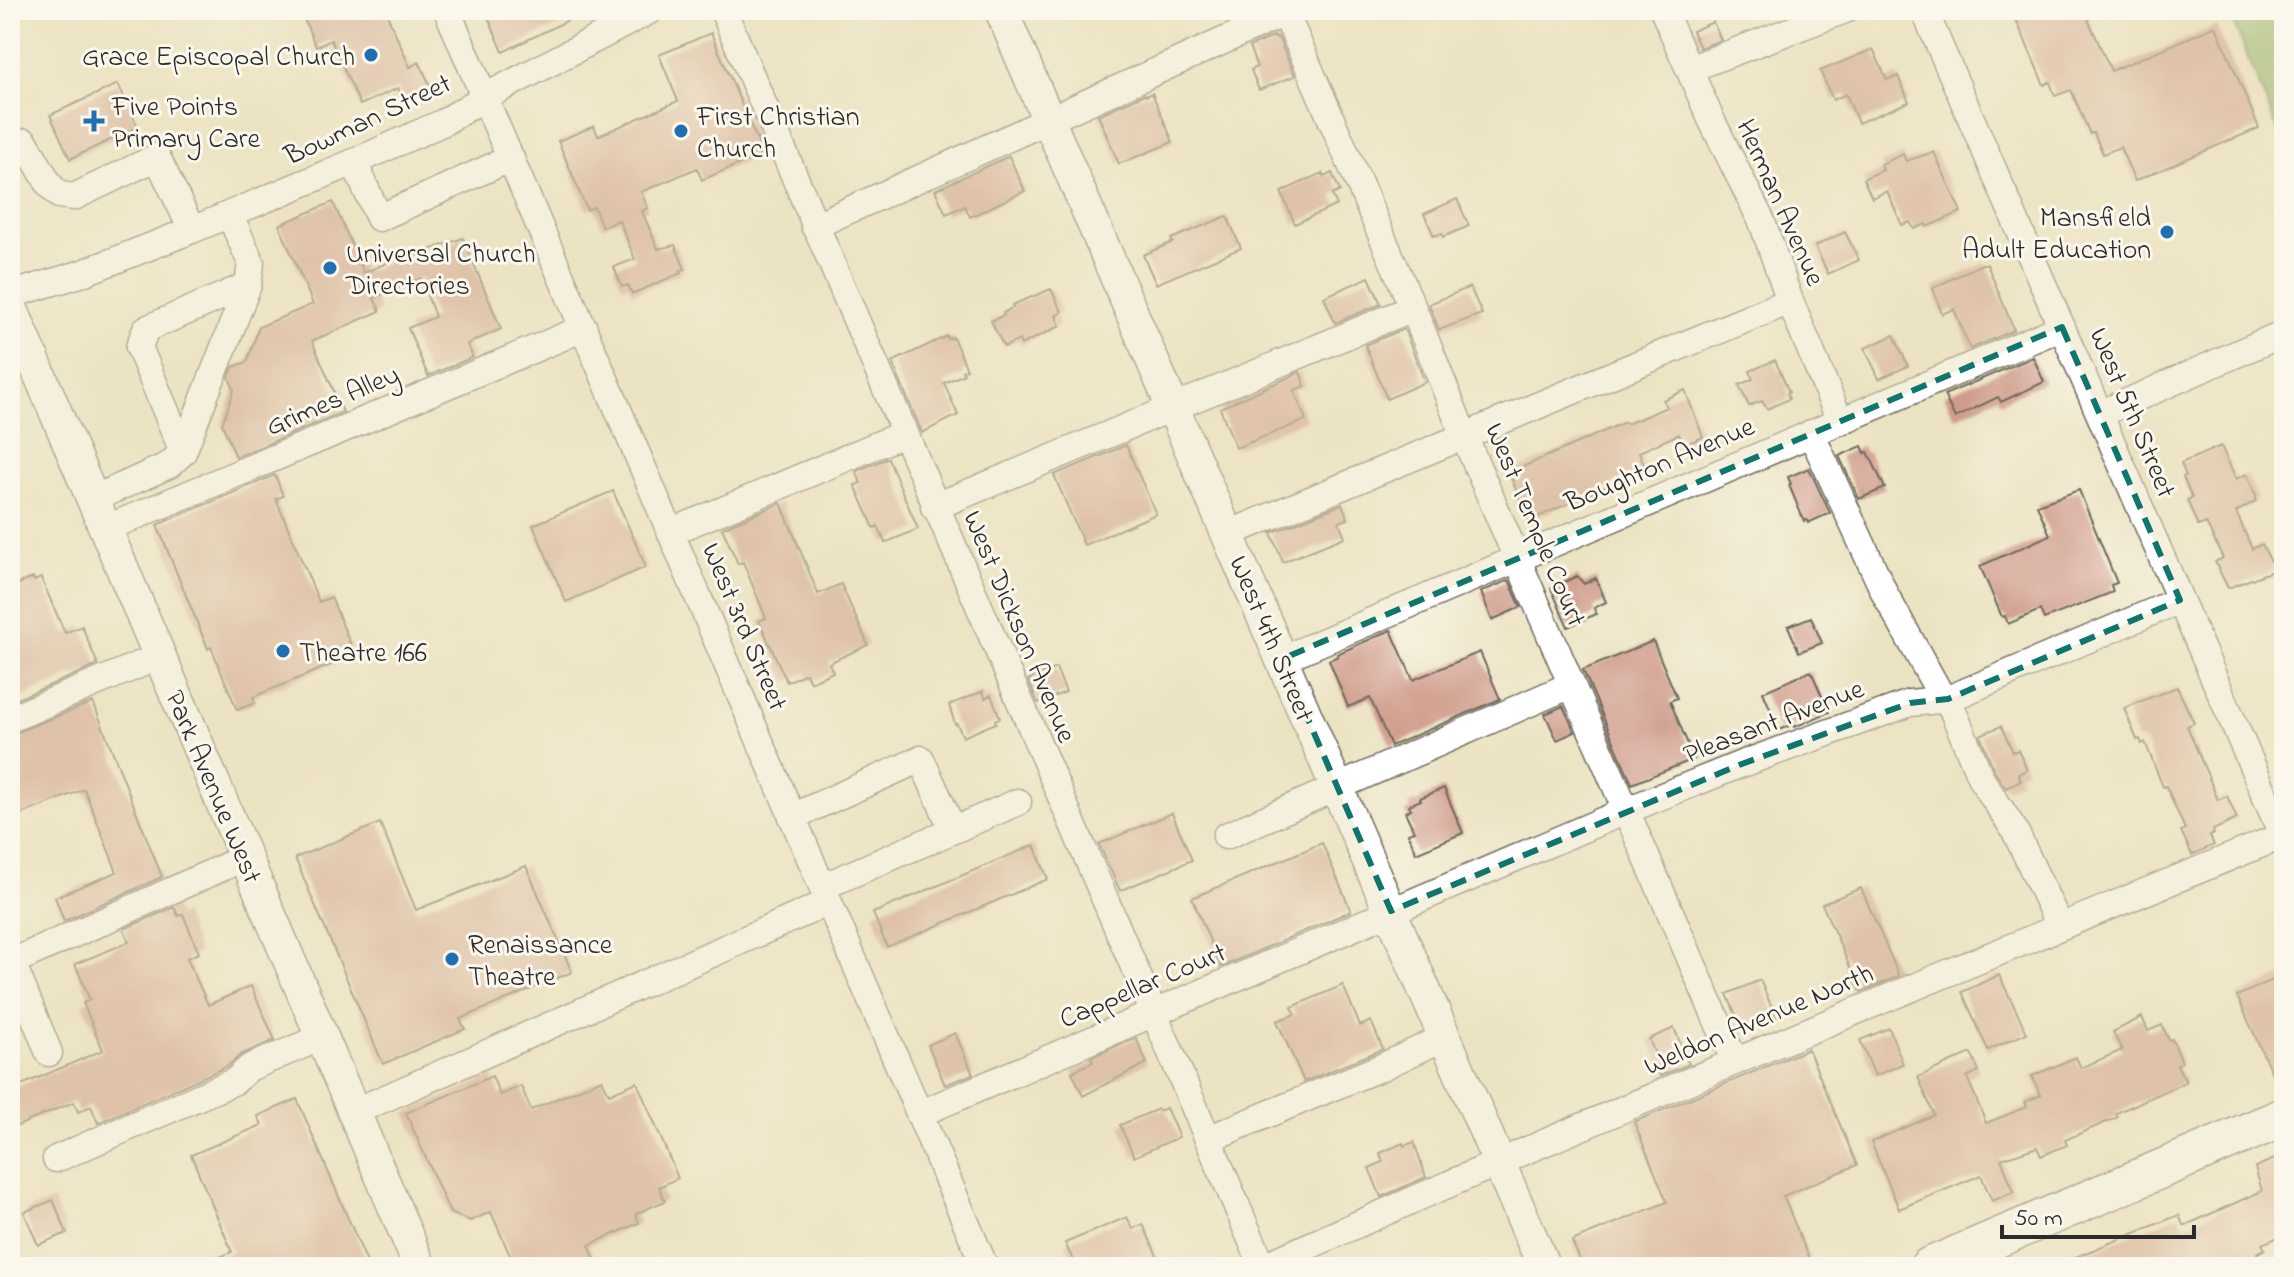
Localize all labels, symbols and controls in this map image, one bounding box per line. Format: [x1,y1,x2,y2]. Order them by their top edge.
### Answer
place label: Grace Episcopal Church [82,38,355,79]
marker: Grace Episcopal Church [362,46,380,64]
street label: Bowman Street [277,65,459,178]
place label: Five Points Primary Care [111,88,261,161]
place label: First Christian Church [696,98,860,171]
marker: Five Points Primary Care [83,110,105,132]
street label: Herman Avenue [1724,113,1834,294]
marker: First Christian Church [672,122,690,140]
place label: Mansfield Adult Education [1962,199,2151,272]
marker: Mansfield Adult Education [2158,223,2176,241]
place label: Universal Church Directories [345,235,536,308]
marker: Universal Church Directories [321,259,339,277]
street label: West 5th Street [2077,322,2185,505]
street label: Grimes Alley [260,356,407,449]
street label: Boughton Avenue [1558,408,1762,525]
street label: West Temple Court [1472,417,1595,634]
street label: West Dickson Avenue [950,505,1085,750]
street label: West 3rd Street [689,537,797,718]
street label: West 4th Street [1216,550,1323,729]
place label: Theatre 166 [299,634,427,675]
marker: Theatre 166 [274,642,292,660]
street label: Pleasant Avenue [1678,670,1871,776]
street label: Park Avenue West [153,684,271,890]
place label: Renaissance Theatre [468,926,613,999]
street label: Cappellar Court [1054,934,1233,1041]
marker: Renaissance Theatre [443,950,461,968]
street label: Weldon Avenue North [1638,954,1880,1088]
scale bar [2002,1189,2194,1239]
text: 50 m [2014,1202,2063,1237]

